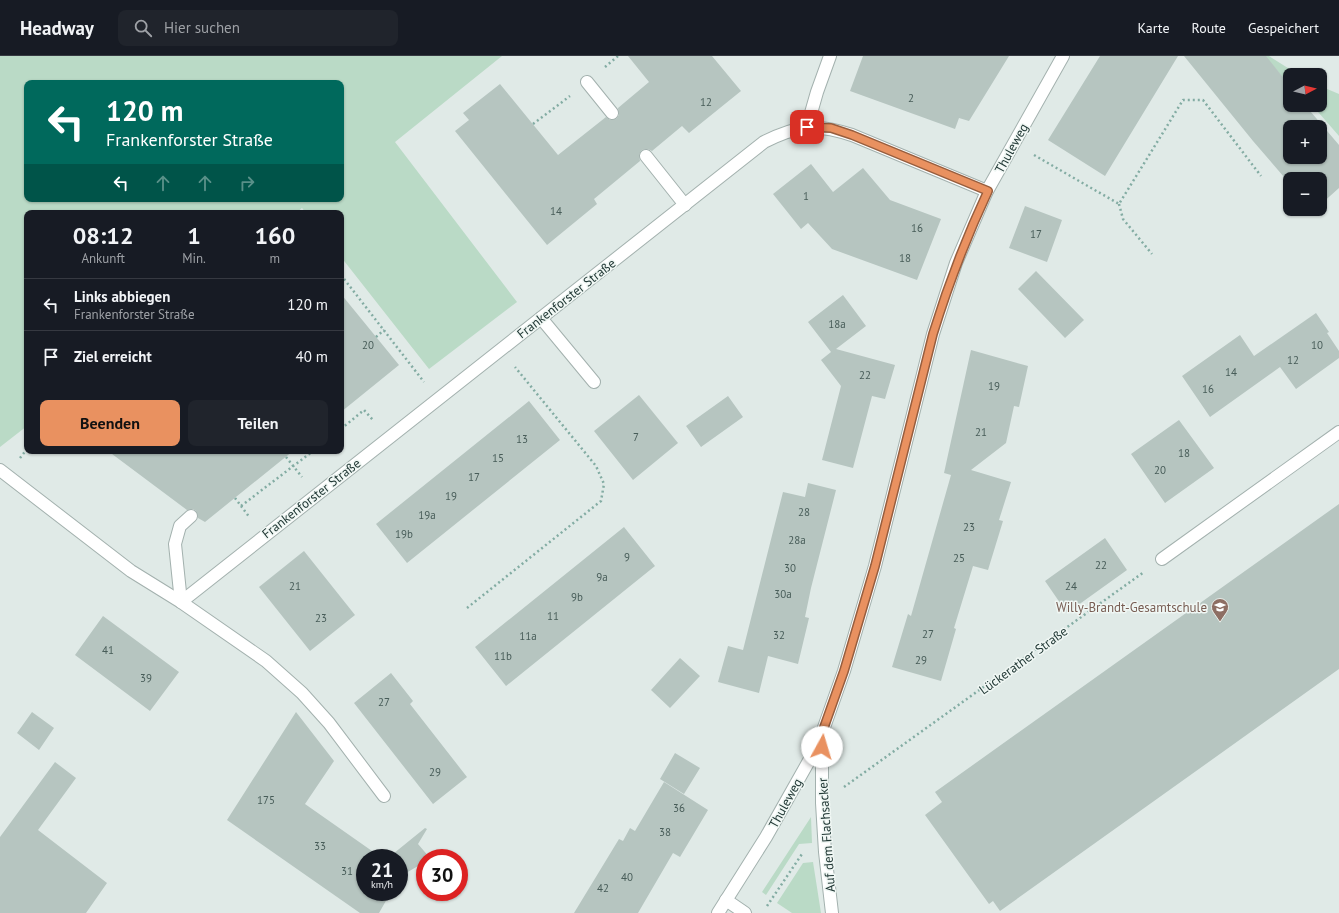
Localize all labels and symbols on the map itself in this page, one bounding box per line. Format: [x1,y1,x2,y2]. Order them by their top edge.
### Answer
north arrow [1283,68,1327,112]
house number: 2 [908,91,914,105]
house number: 12 [700,95,712,109]
pin [790,110,824,144]
street label: Thuleweg [991,120,1032,176]
house number: 1 [803,189,809,203]
house number: 14 [550,204,562,218]
house number: 16 [911,221,923,235]
house number: 17 [1030,227,1042,241]
house number: 18 [899,251,911,265]
street label: Frankenforster Straße [514,255,619,342]
house number: 18a [828,317,846,331]
house number: 20 [362,338,374,352]
house number: 10 [1311,338,1323,352]
house number: 12 [1287,353,1299,367]
house number: 14 [1225,365,1237,379]
house number: 22 [859,368,871,382]
house number: 19 [988,379,1000,393]
house number: 16 [1202,382,1214,396]
house number: 21 [975,425,987,439]
house number: 7 [633,430,639,444]
house number: 13 [516,432,528,446]
house number: 18 [1178,446,1190,460]
house number: 15 [492,451,504,465]
street label: Frankenforster Straße [259,455,364,542]
house number: 20 [1154,463,1166,477]
house number: 17 [468,470,480,484]
house number: 19 [445,489,457,503]
house number: 28 [798,505,810,519]
house number: 19a [418,508,436,522]
house number: 23 [963,520,975,534]
house number: 19b [395,527,413,541]
house number: 28a [788,533,806,547]
house number: 9 [624,550,630,564]
house number: 25 [953,551,965,565]
house number: 22 [1095,558,1107,572]
house number: 30 [784,561,796,575]
house number: 9a [596,570,608,584]
house number: 21 [289,579,301,593]
house number: 24 [1065,579,1077,593]
house number: 30a [774,587,792,601]
house number: 9b [571,590,583,604]
school or university icon: Willy-Brandt-Gesamtschule [1210,597,1230,622]
place label: Willy-Brandt-Gesamtschule [1056,599,1207,616]
house number: 11 [547,609,559,623]
house number: 23 [315,611,327,625]
street label: Lückerather Straße [976,622,1071,698]
house number: 27 [922,627,934,641]
house number: 32 [773,628,785,642]
house number: 11a [519,629,537,643]
house number: 41 [102,643,114,657]
house number: 11b [494,649,512,663]
house number: 29 [915,653,927,667]
house number: 39 [140,671,152,685]
house number: 27 [378,695,390,709]
position arrow [801,726,843,768]
house number: 29 [429,765,441,779]
street label: Thuleweg [765,775,806,831]
street label: Auf dem Flachsacker [814,777,839,893]
house number: 175 [257,793,275,807]
house number: 36 [673,801,685,815]
house number: 38 [659,825,671,839]
house number: 33 [314,839,326,853]
speed limit sign: 30 [416,849,468,901]
house number: 31 [341,864,353,878]
house number: 40 [621,870,633,884]
house number: 42 [597,881,609,895]

